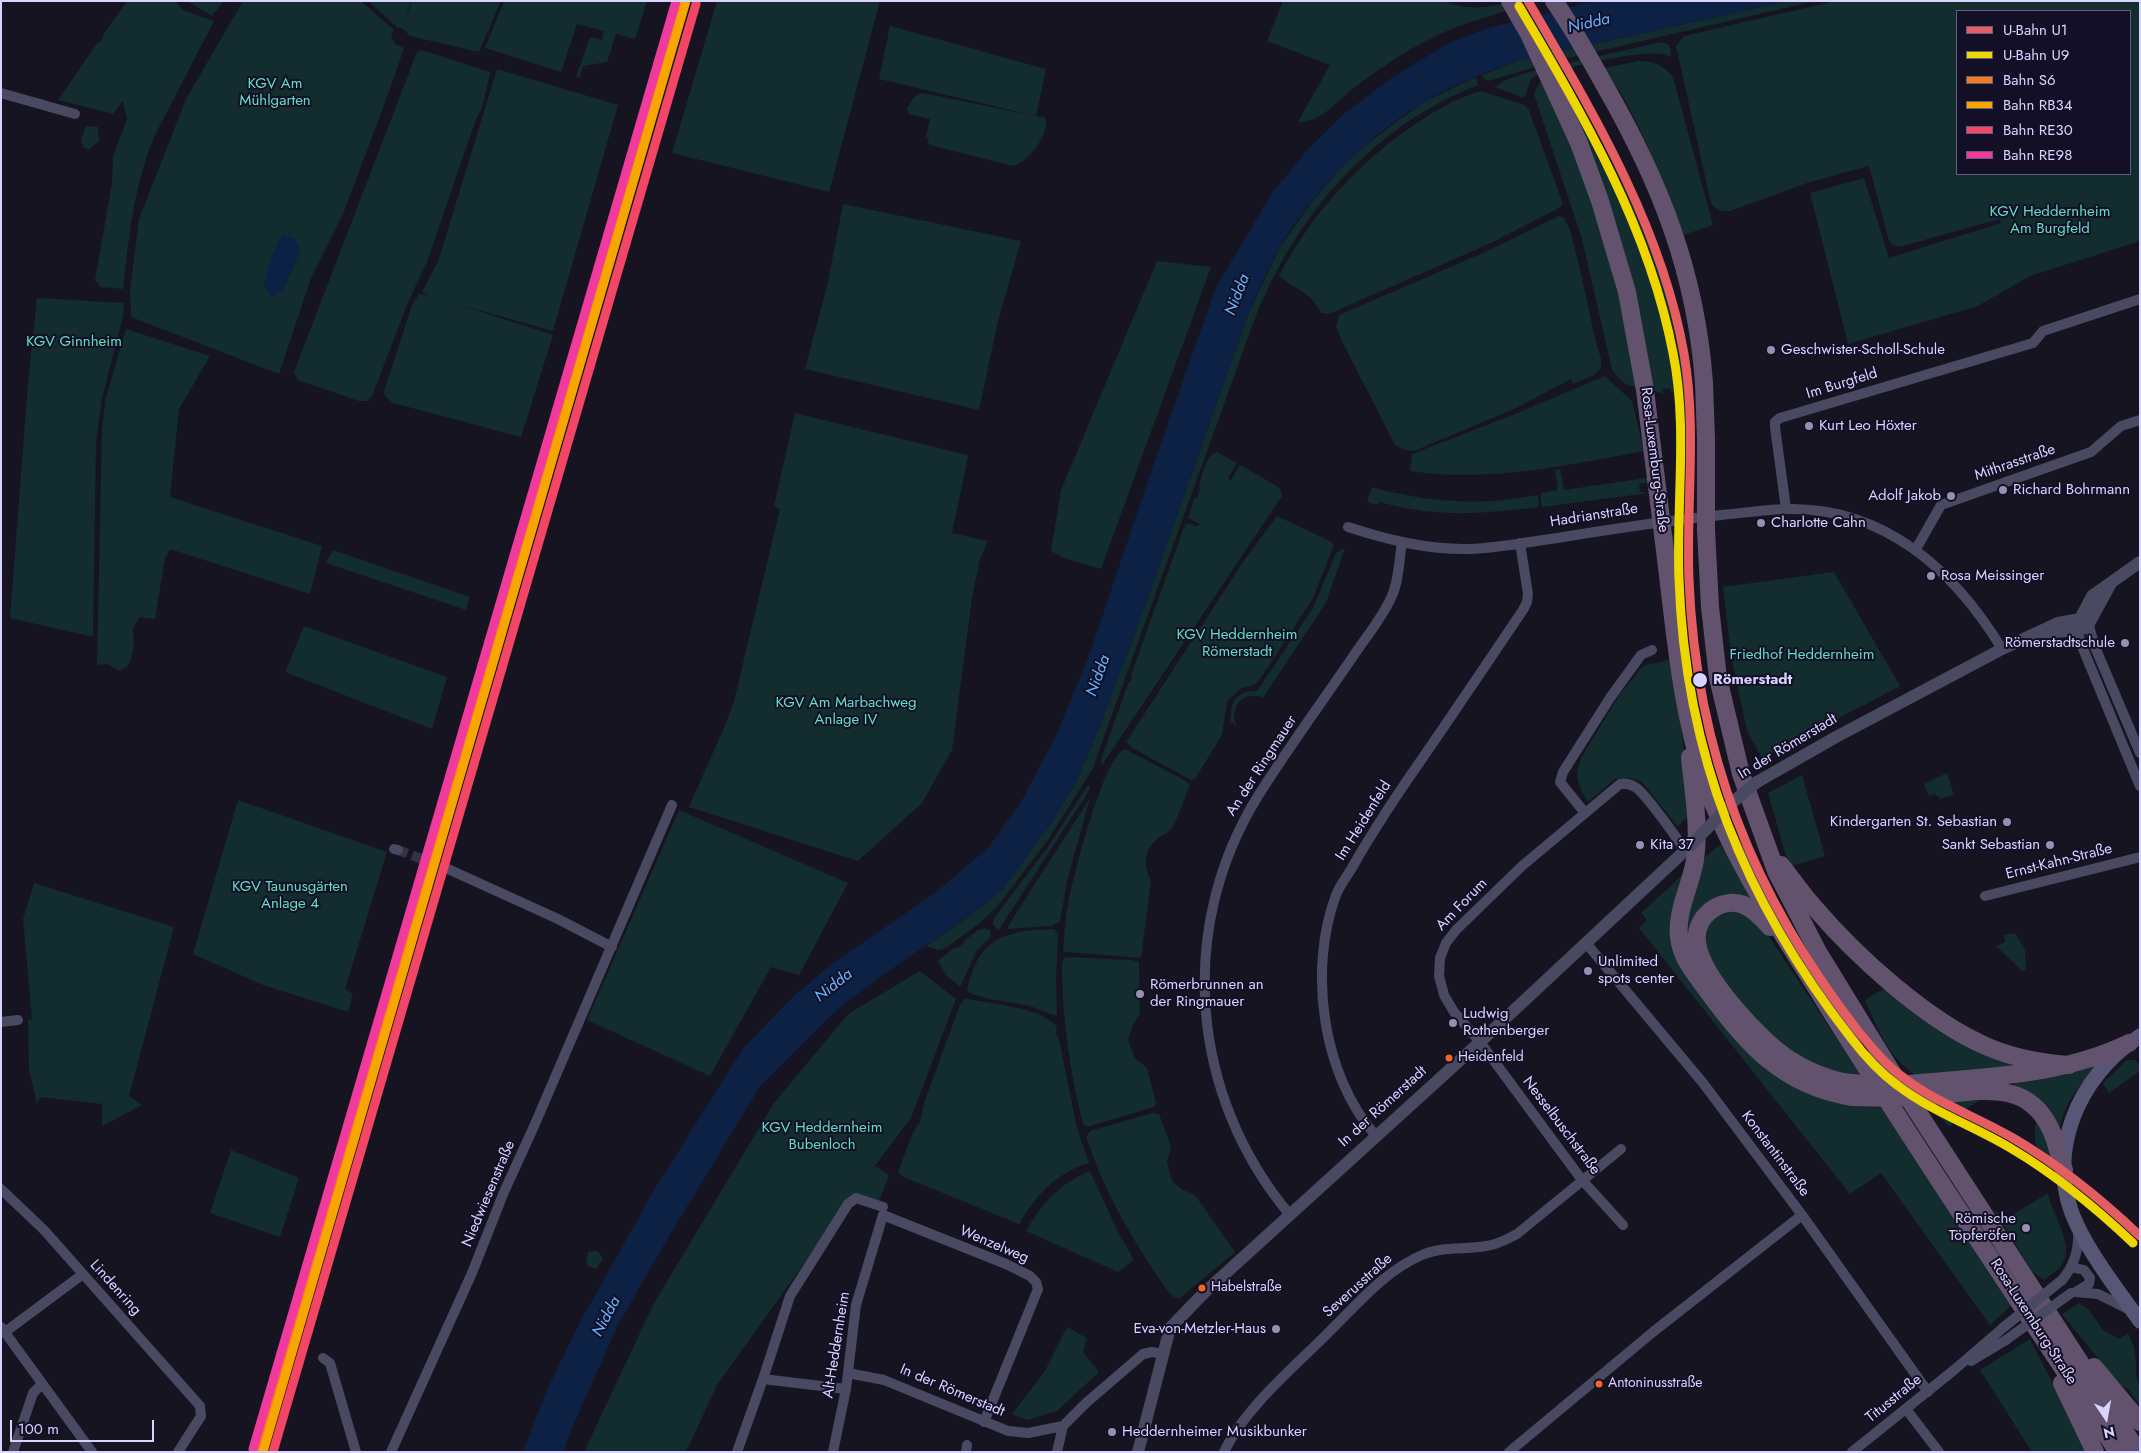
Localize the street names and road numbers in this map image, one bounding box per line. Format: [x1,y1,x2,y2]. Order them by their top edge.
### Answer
street label: Im Burgfeld [1804,365,1880,403]
street label: Rosa-Luxemburg-Straße [1636,386,1672,534]
street label: Mithrasstraße [1972,441,2058,485]
street label: Hadrianstraße [1549,500,1639,532]
street label: In der Römerstadt [1735,710,1841,784]
street label: An der Ringmauer [1223,712,1301,820]
street label: Im Heidenfeld [1332,778,1396,864]
street label: Ernst-Kahn-Straße [2004,840,2114,884]
street label: Am Forum [1433,875,1491,935]
street label: In der Römerstadt [1335,1063,1431,1151]
street label: Nesselbuschstraße [1518,1073,1604,1179]
street label: Konstantinstraße [1737,1108,1813,1200]
street label: Niedwiesenstraße [459,1138,519,1250]
street label: Wenzelweg [957,1222,1031,1268]
street label: Severusstraße [1320,1250,1396,1322]
street label: Rosa-Luxemburg-Straße [1986,1256,2080,1388]
street label: Lindenring [86,1257,144,1319]
street label: Alt-Heddernheim [820,1290,854,1400]
street label: In der Römerstadt [897,1361,1007,1421]
street label: Titusstraße [1862,1371,1926,1427]

